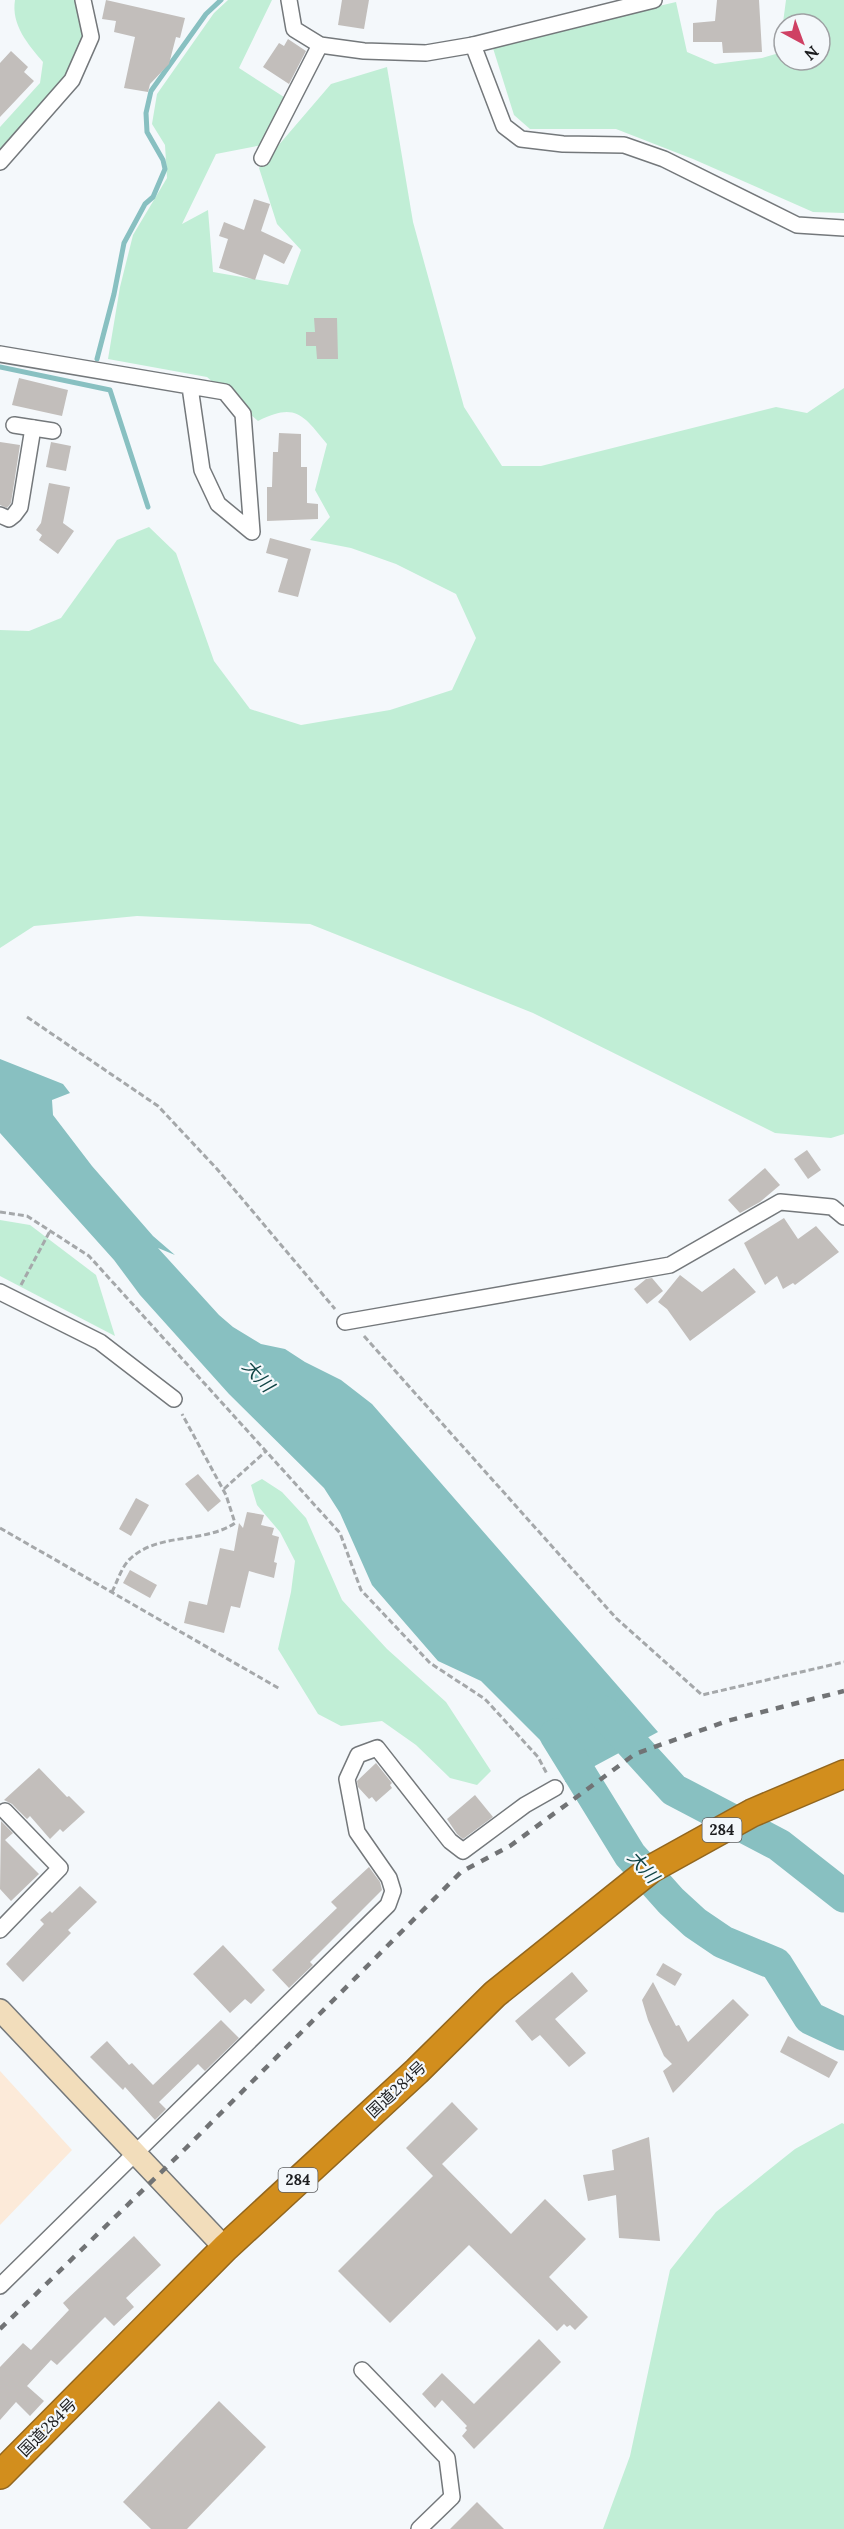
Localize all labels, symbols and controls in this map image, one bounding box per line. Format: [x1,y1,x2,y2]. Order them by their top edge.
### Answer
north arrow [772,12,832,72]
text: N [801,42,823,65]
water label: 大川 [238,1355,280,1398]
road number: 284 [702,1818,742,1842]
water label: 大川 [623,1846,665,1889]
street label: 国道284号 [362,2056,430,2122]
road number: 284 [278,2168,318,2192]
street label: 国道284号 [14,2394,80,2460]

